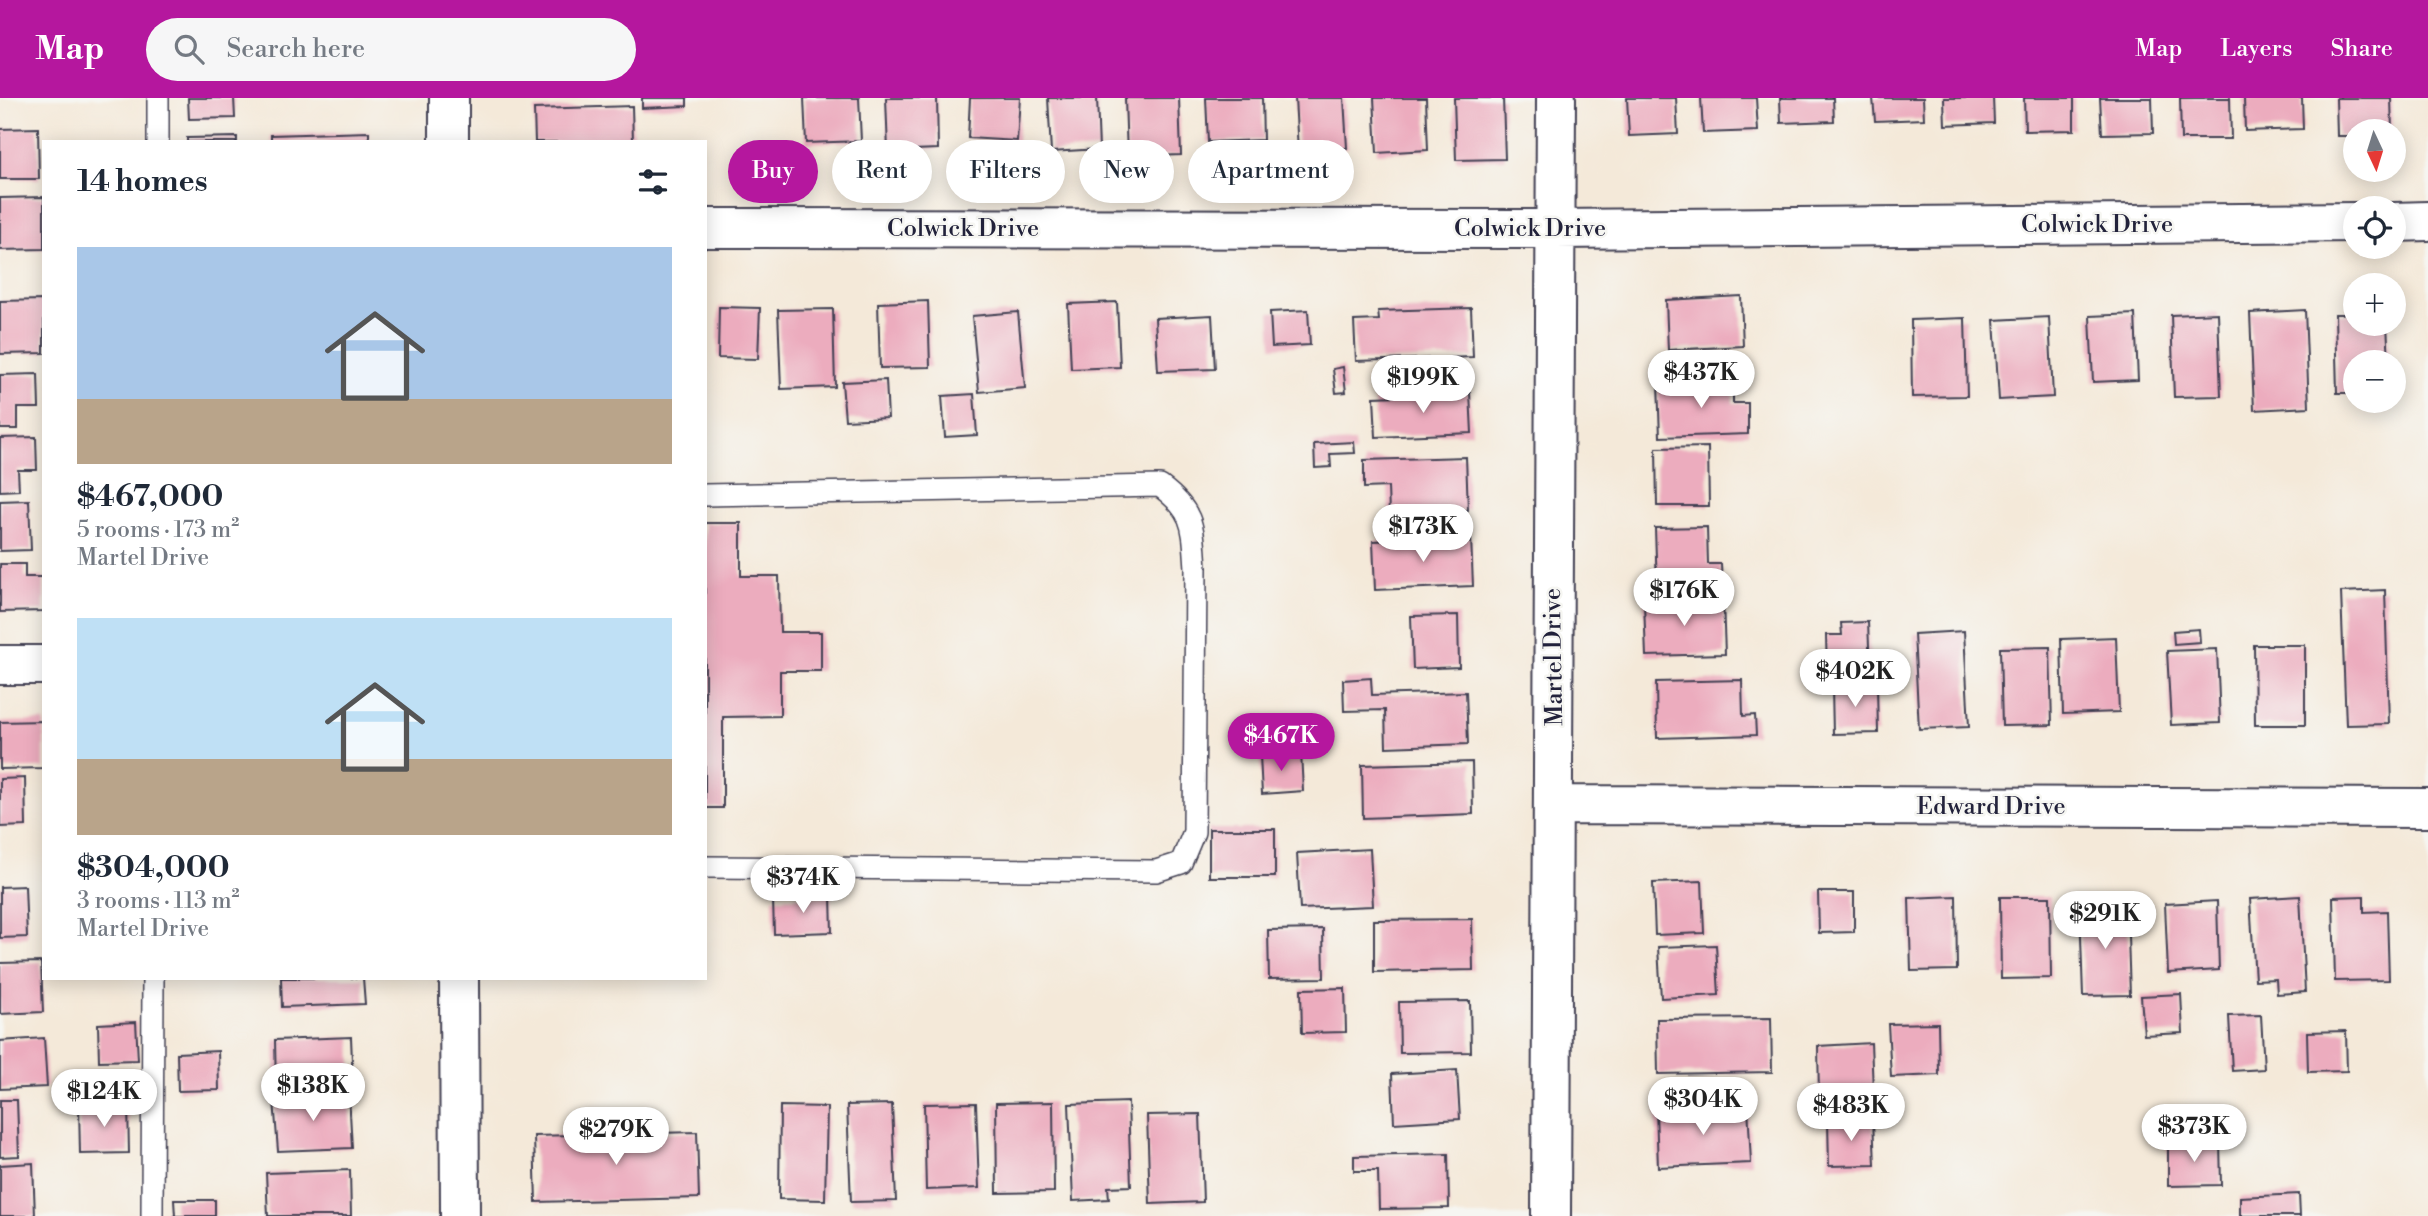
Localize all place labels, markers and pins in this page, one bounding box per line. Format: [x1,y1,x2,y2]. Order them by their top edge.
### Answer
pin: $437K [1652,350,1750,410]
pin: $199K [1374,356,1472,415]
pin: $173K [1374,504,1472,564]
pin: $176K [1635,568,1733,628]
pin: $402K [1806,650,1904,709]
pin: $467K [1232,714,1330,773]
pin: $374K [754,856,852,915]
pin: $291K [2056,892,2154,951]
pin: $138K [264,1063,362,1123]
pin: $124K [55,1070,153,1129]
pin: $304K [1654,1077,1752,1137]
pin: $483K [1802,1084,1900,1143]
pin: $373K [2145,1104,2243,1164]
pin: $279K [567,1108,665,1167]

